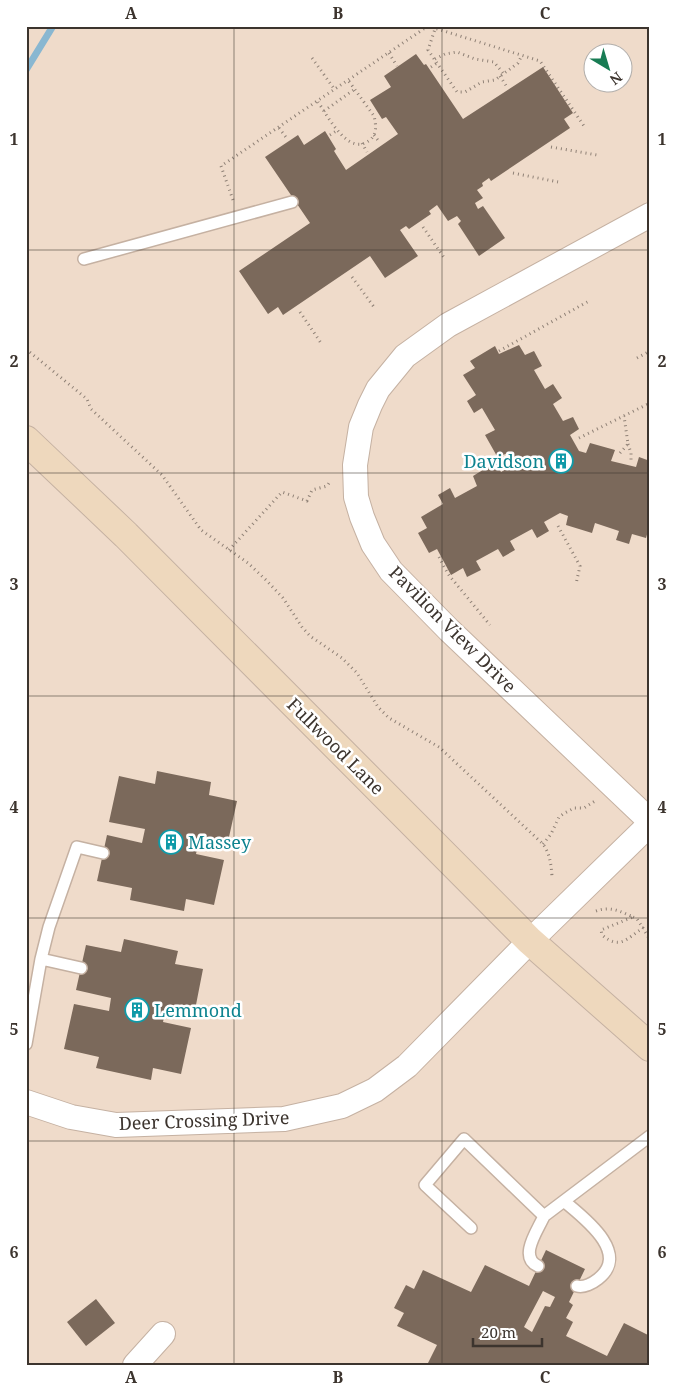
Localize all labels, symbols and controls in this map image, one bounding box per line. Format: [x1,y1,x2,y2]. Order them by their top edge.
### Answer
text: A [125,2,138,24]
text: B [333,2,344,24]
text: C [540,2,551,24]
north arrow [584,42,634,92]
text: N [606,68,627,90]
text: 1 [9,128,19,150]
text: 1 [657,128,667,150]
text: 2 [9,350,19,372]
text: 2 [657,350,667,372]
building icon: Davidson [548,448,574,474]
place label: Davidson [463,449,544,473]
street label: Pavilion View Drive [384,560,522,698]
text: 3 [9,573,19,595]
text: 3 [657,573,667,595]
street label: Fullwood Lane [282,692,390,800]
text: 4 [9,796,19,818]
text: 4 [657,796,667,818]
building icon: Massey [158,829,184,855]
place label: Massey [188,830,252,854]
building icon: Lemmond [124,997,150,1023]
place label: Lemmond [154,998,242,1022]
text: 5 [9,1018,19,1040]
text: 5 [657,1018,667,1040]
street label: Deer Crossing Drive [118,1105,290,1135]
text: 6 [9,1241,19,1263]
text: 6 [657,1241,667,1263]
scale bar [473,1316,542,1348]
text: 20 m [481,1322,516,1342]
text: A [125,1366,138,1388]
text: B [333,1366,344,1388]
text: C [540,1366,551,1388]

